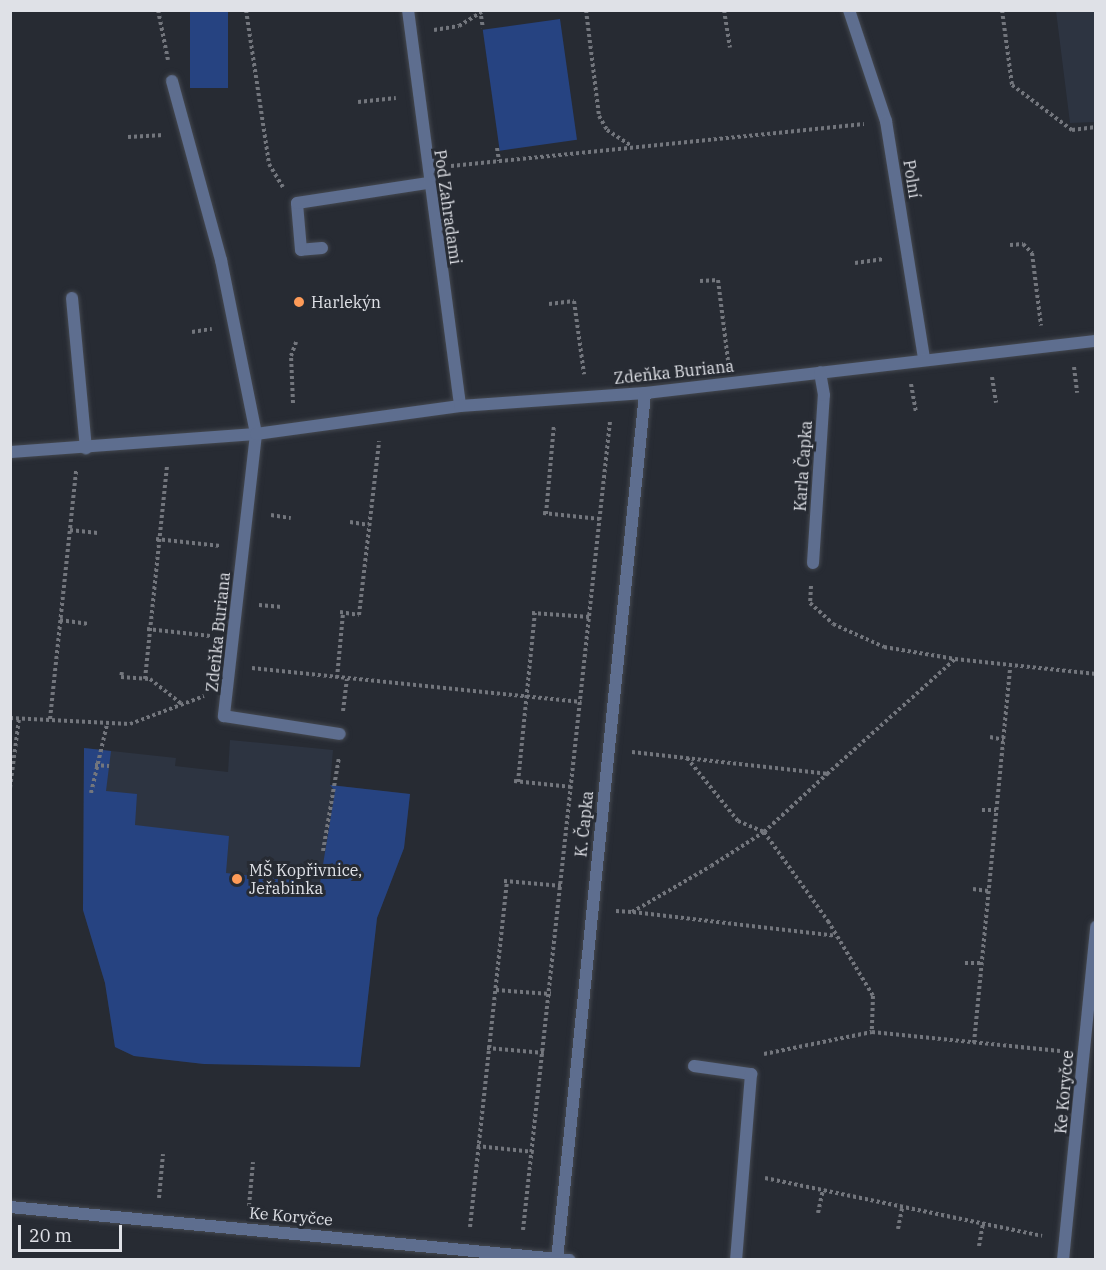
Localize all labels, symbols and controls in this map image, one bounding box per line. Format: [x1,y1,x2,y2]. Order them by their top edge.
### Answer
street label: Pod Zahradami [430,148,466,266]
street label: Polní [899,158,925,200]
place label: Harlekýn [311,292,381,312]
marker: Harlekýn [292,295,306,309]
street label: Zdeňka Buriana [613,356,735,388]
street label: Karla Čapka [790,420,816,512]
street label: Zdeňka Buriana [202,571,234,693]
street label: K. Čapka [571,790,597,858]
place label: MŠ Kopřivnice, Jeřabinka [249,860,362,898]
marker: MŠ Kopřivnice, Jeřabinka [230,872,244,886]
street label: Ke Koryčce [1051,1049,1077,1135]
street label: Ke Koryčce [248,1203,334,1229]
scale bar [21,1213,124,1251]
text: 20 m [29,1224,72,1247]

